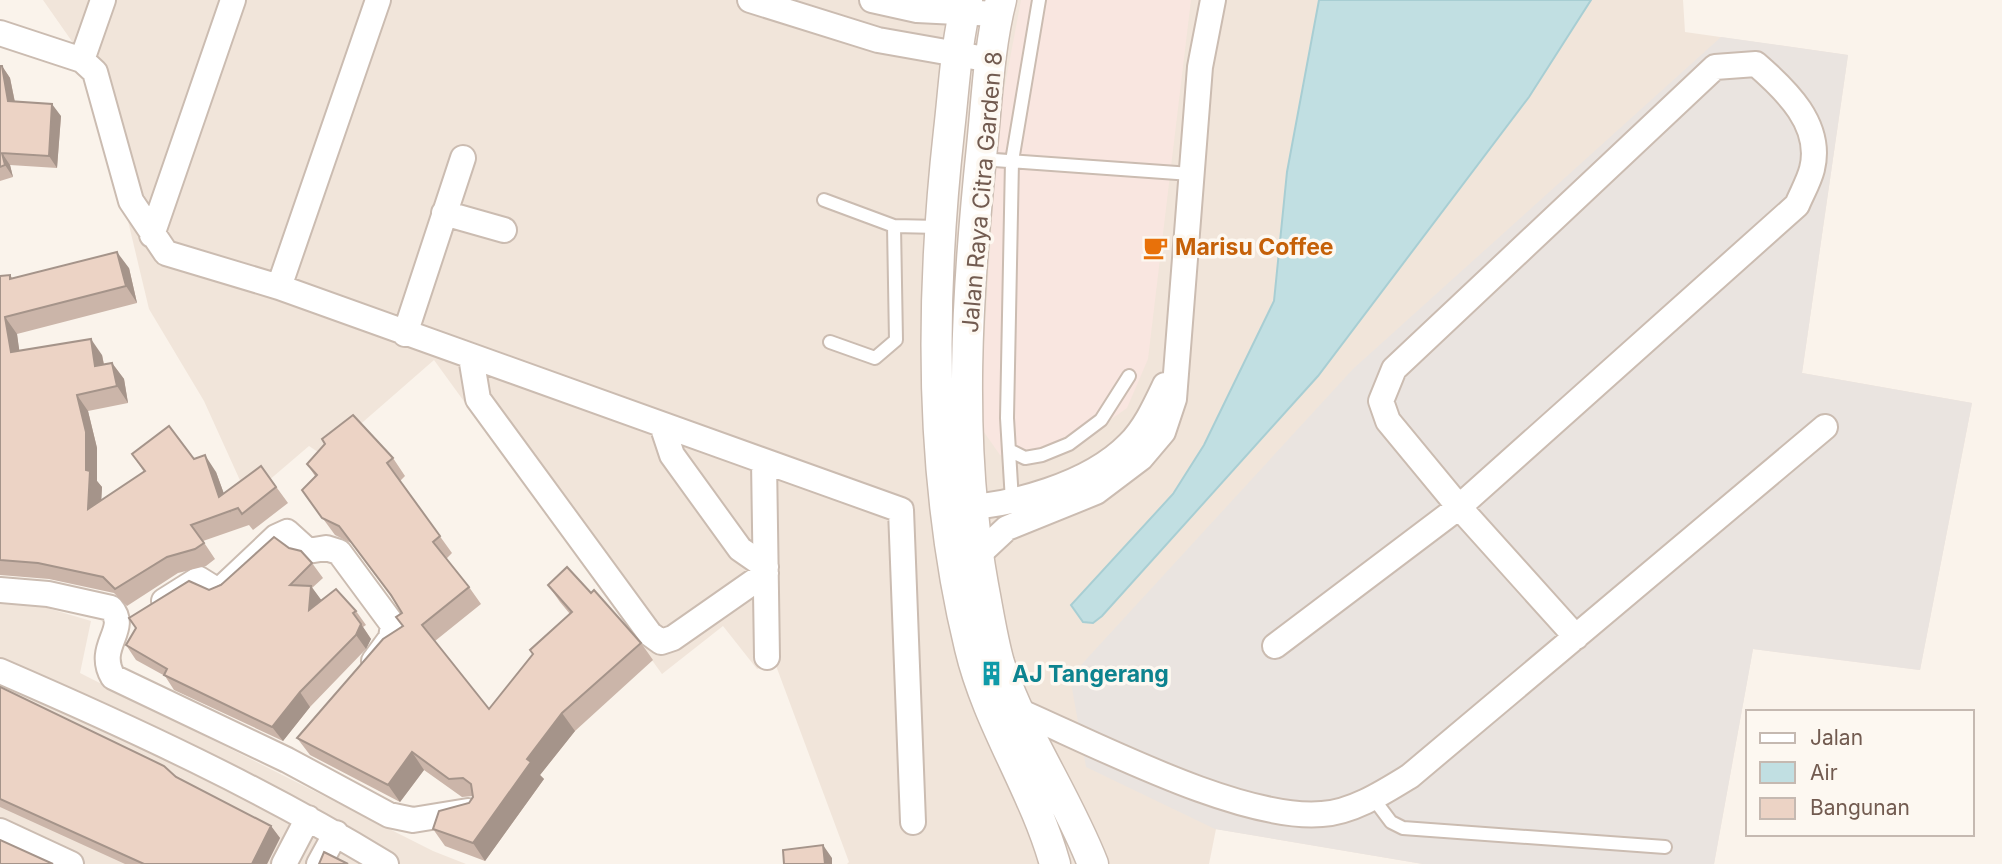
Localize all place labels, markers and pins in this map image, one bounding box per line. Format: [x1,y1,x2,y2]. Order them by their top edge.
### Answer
cafe icon: Marisu Coffee [1141,233,1169,261]
place label: Marisu Coffee [1175,233,1334,261]
building icon: AJ Tangerang [978,660,1006,688]
place label: AJ Tangerang [1012,660,1169,688]

